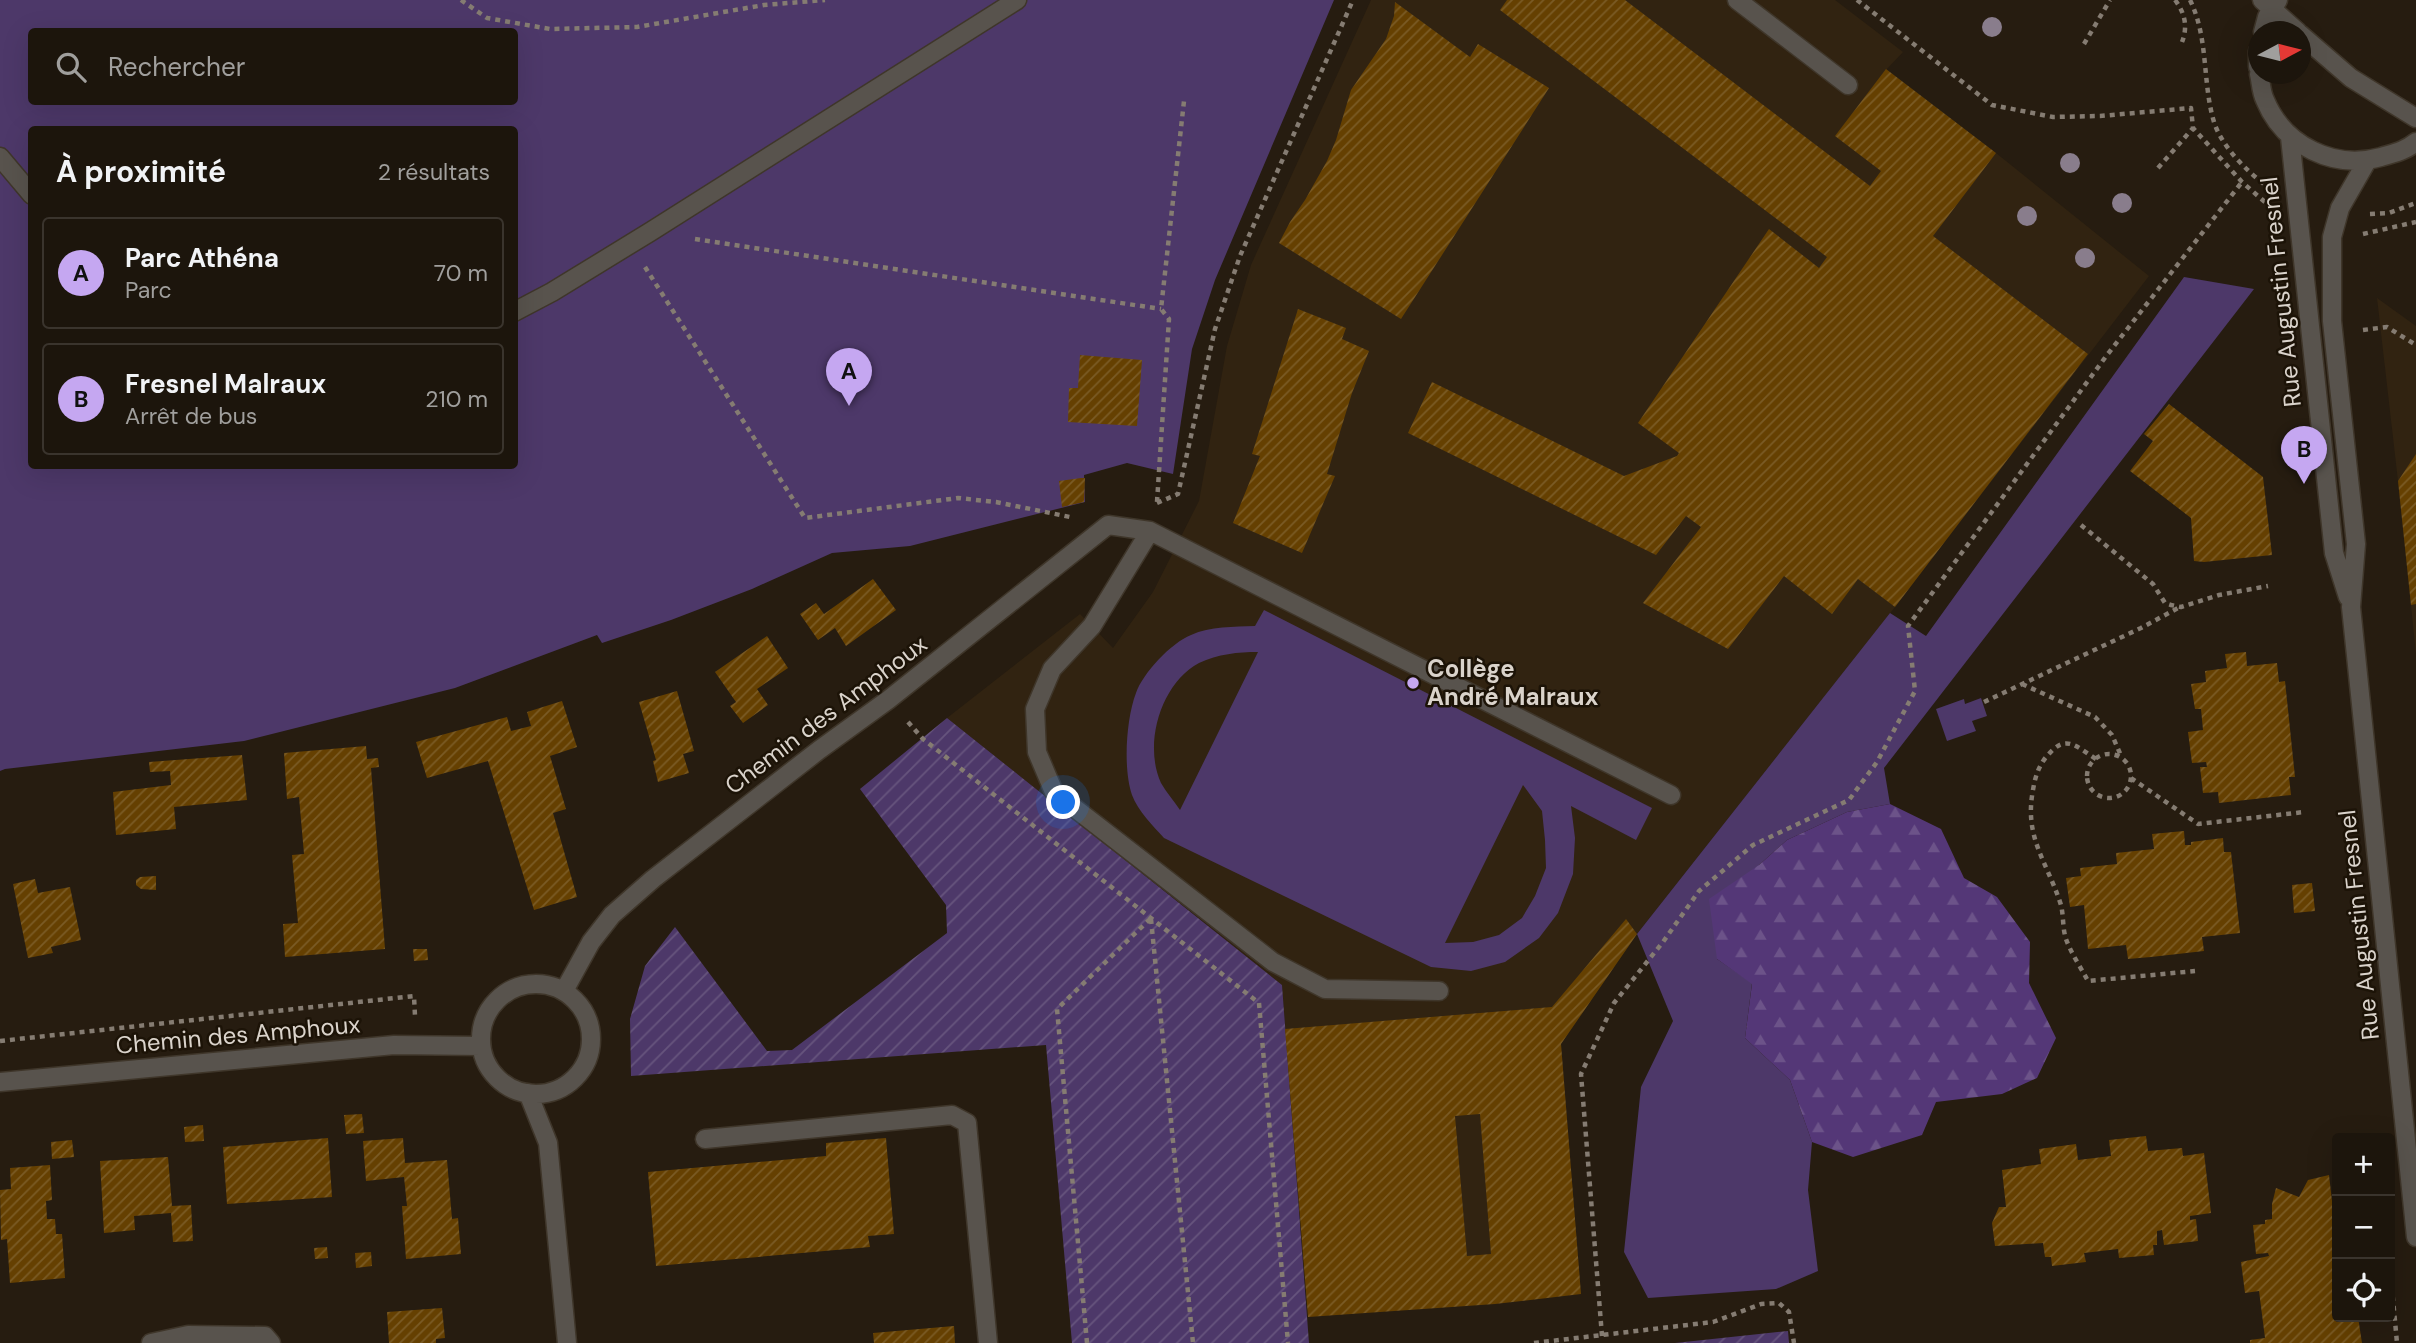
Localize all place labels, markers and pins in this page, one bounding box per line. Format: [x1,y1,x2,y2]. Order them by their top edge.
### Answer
pin: A [826,348,872,406]
pin: B [2281,426,2327,484]
place label: Collège André Malraux [1427,653,1599,712]
marker: Collège André Malraux [1405,675,1421,691]

